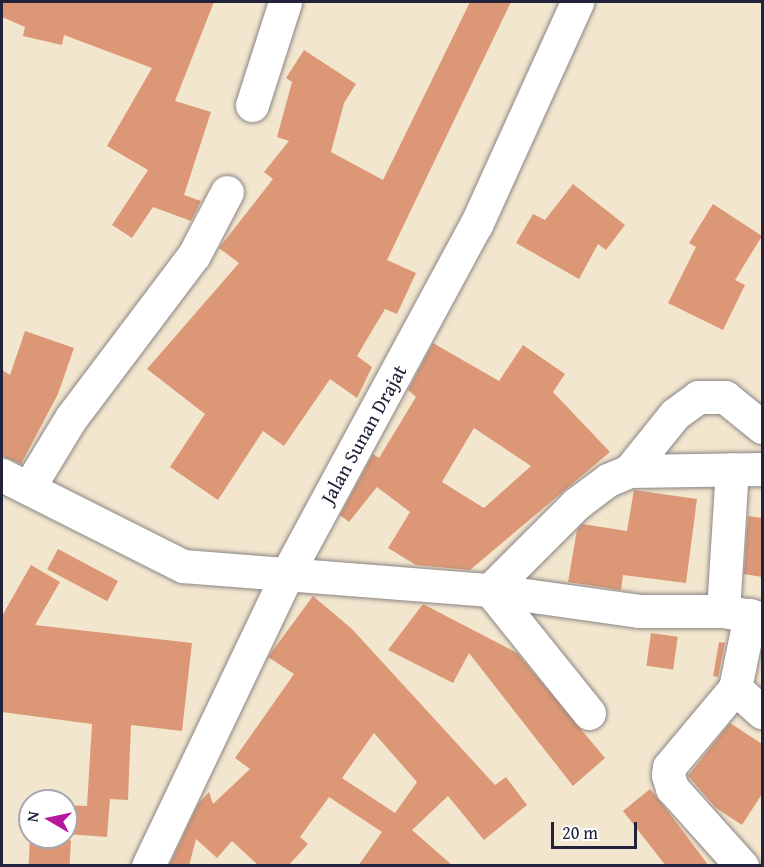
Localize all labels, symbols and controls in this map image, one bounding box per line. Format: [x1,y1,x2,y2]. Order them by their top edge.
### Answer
street label: Jalan Sunan Drajat [315,360,411,508]
north arrow [18,789,78,849]
text: N [20,809,45,824]
scale bar [554,810,640,848]
text: 20 m [562,819,598,846]

